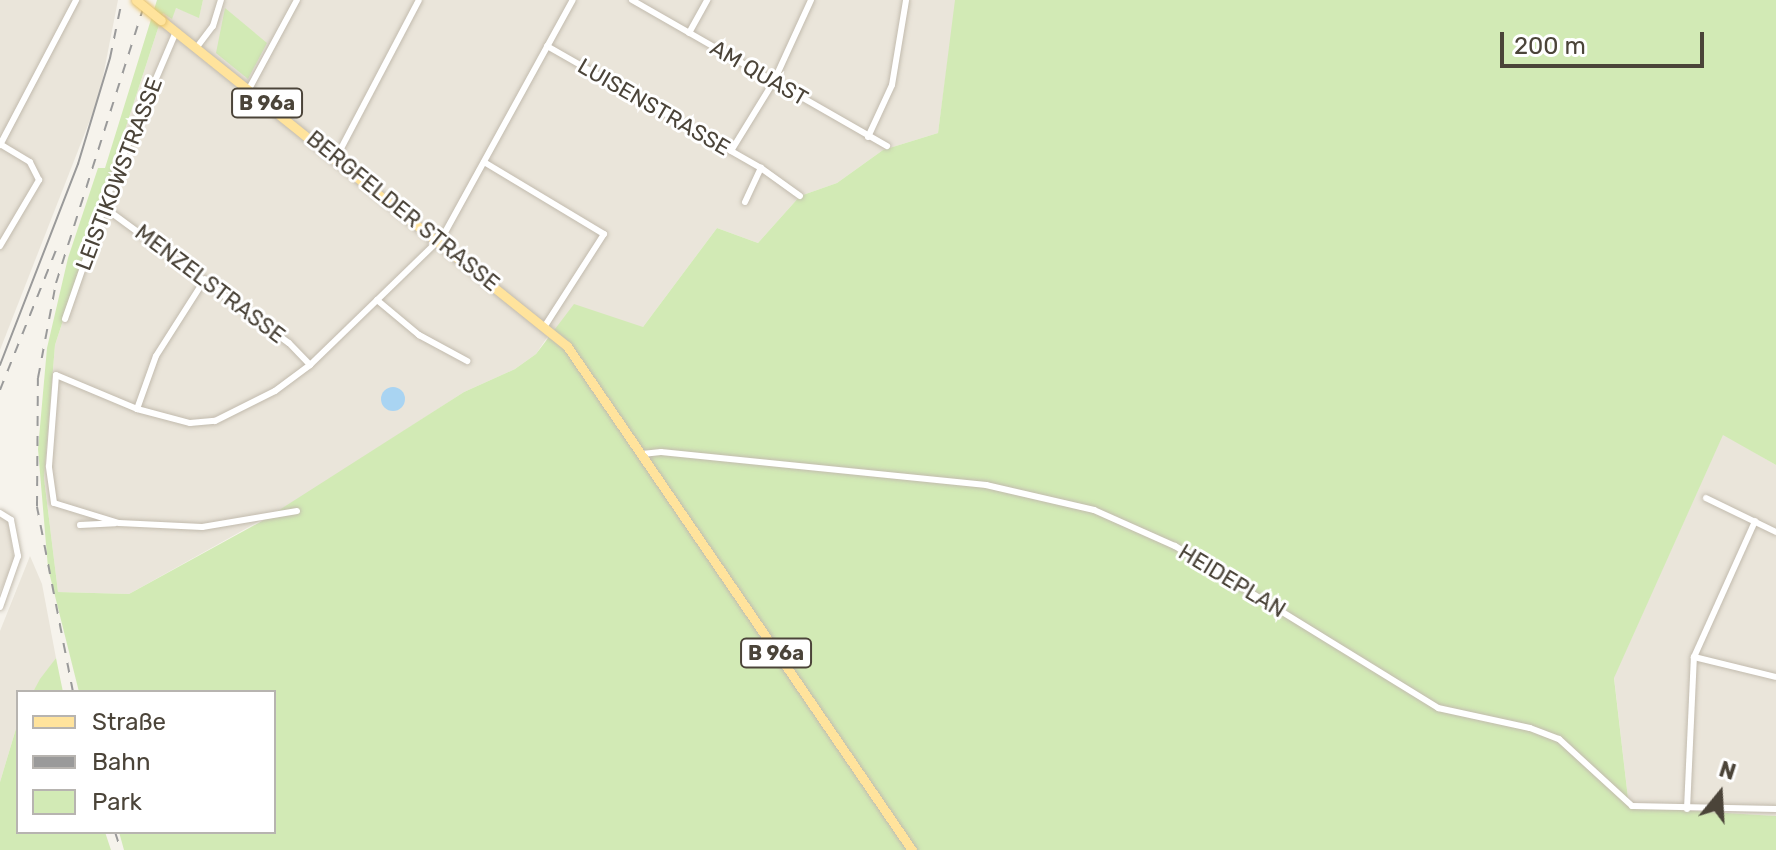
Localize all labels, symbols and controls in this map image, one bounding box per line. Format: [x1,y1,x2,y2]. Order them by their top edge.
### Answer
scale bar [1504,16,1708,66]
text: 200 m [1514,32,1586,60]
street label: AM QUAST [705,34,813,112]
street label: LUISENSTRASSE [573,53,735,161]
street label: LEISTIKOWSTRASSE [70,74,168,274]
road number: B 96a [231,87,303,119]
street label: BERGFELDER STRASSE [301,125,505,297]
street label: MENZELSTRASSE [130,219,290,349]
street label: HEIDEPLAN [1174,539,1290,623]
road number: B 96a [740,637,812,669]
legend [16,690,276,834]
text: Straße [92,708,166,736]
text: Bahn [92,748,150,776]
north arrow [1680,754,1760,834]
text: N [1716,755,1739,786]
text: Park [92,788,142,816]

